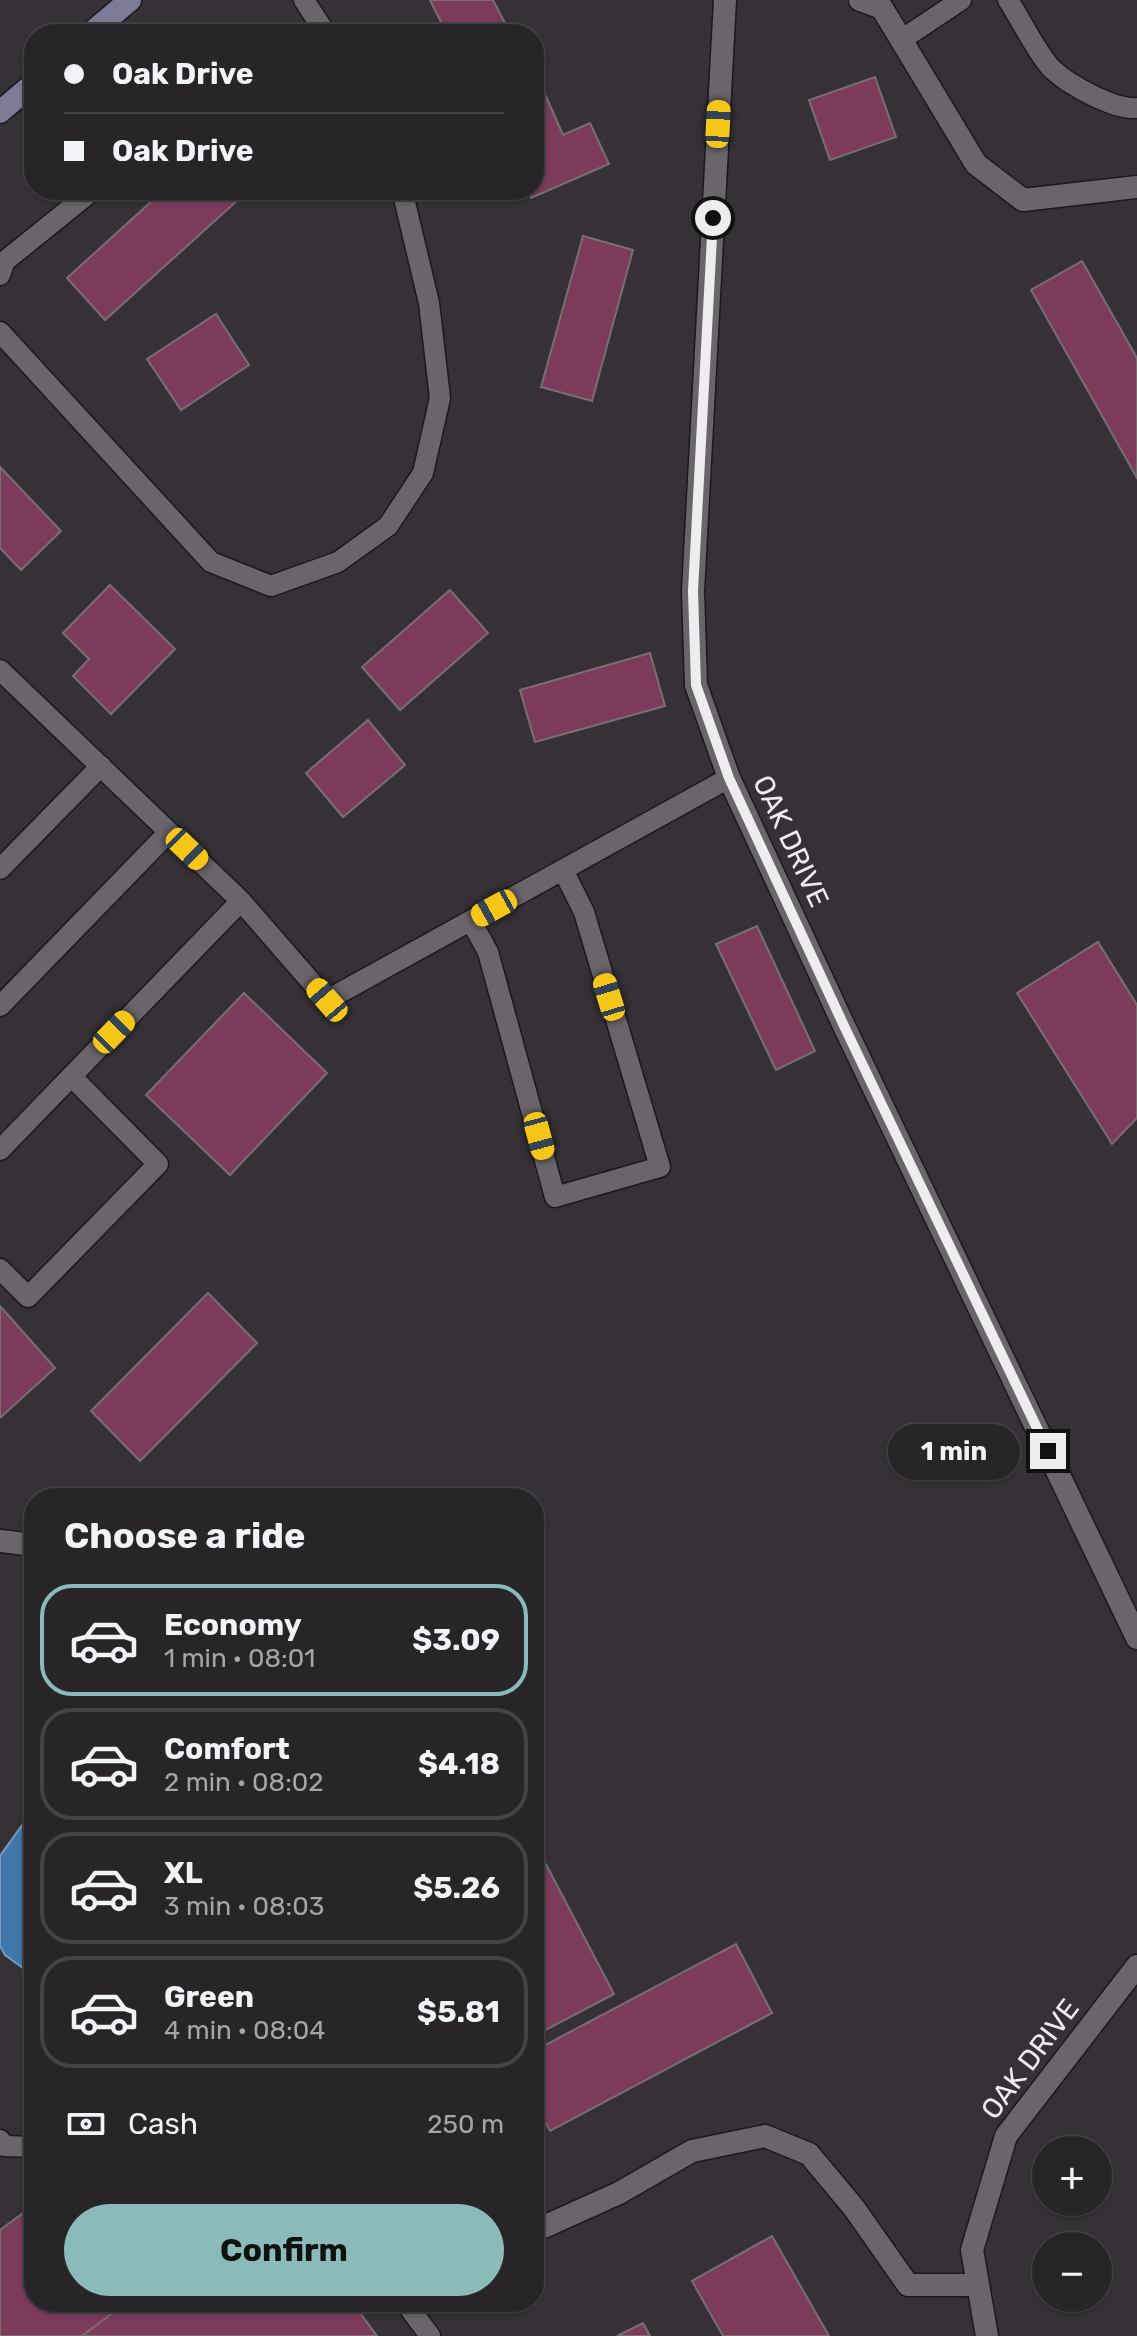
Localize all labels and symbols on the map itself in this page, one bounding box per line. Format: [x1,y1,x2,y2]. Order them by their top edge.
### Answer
car [705,99,731,149]
route start [695,200,731,236]
street label: OAK DRIVE [746,770,836,912]
car [161,824,213,874]
car [467,886,521,930]
car [591,971,627,1023]
car [302,974,352,1026]
car [89,1006,139,1058]
car [521,1110,557,1162]
callout: 1 min [888,1423,1020,1479]
route end [1030,1433,1066,1469]
street label: OAK DRIVE [974,1993,1086,2125]

